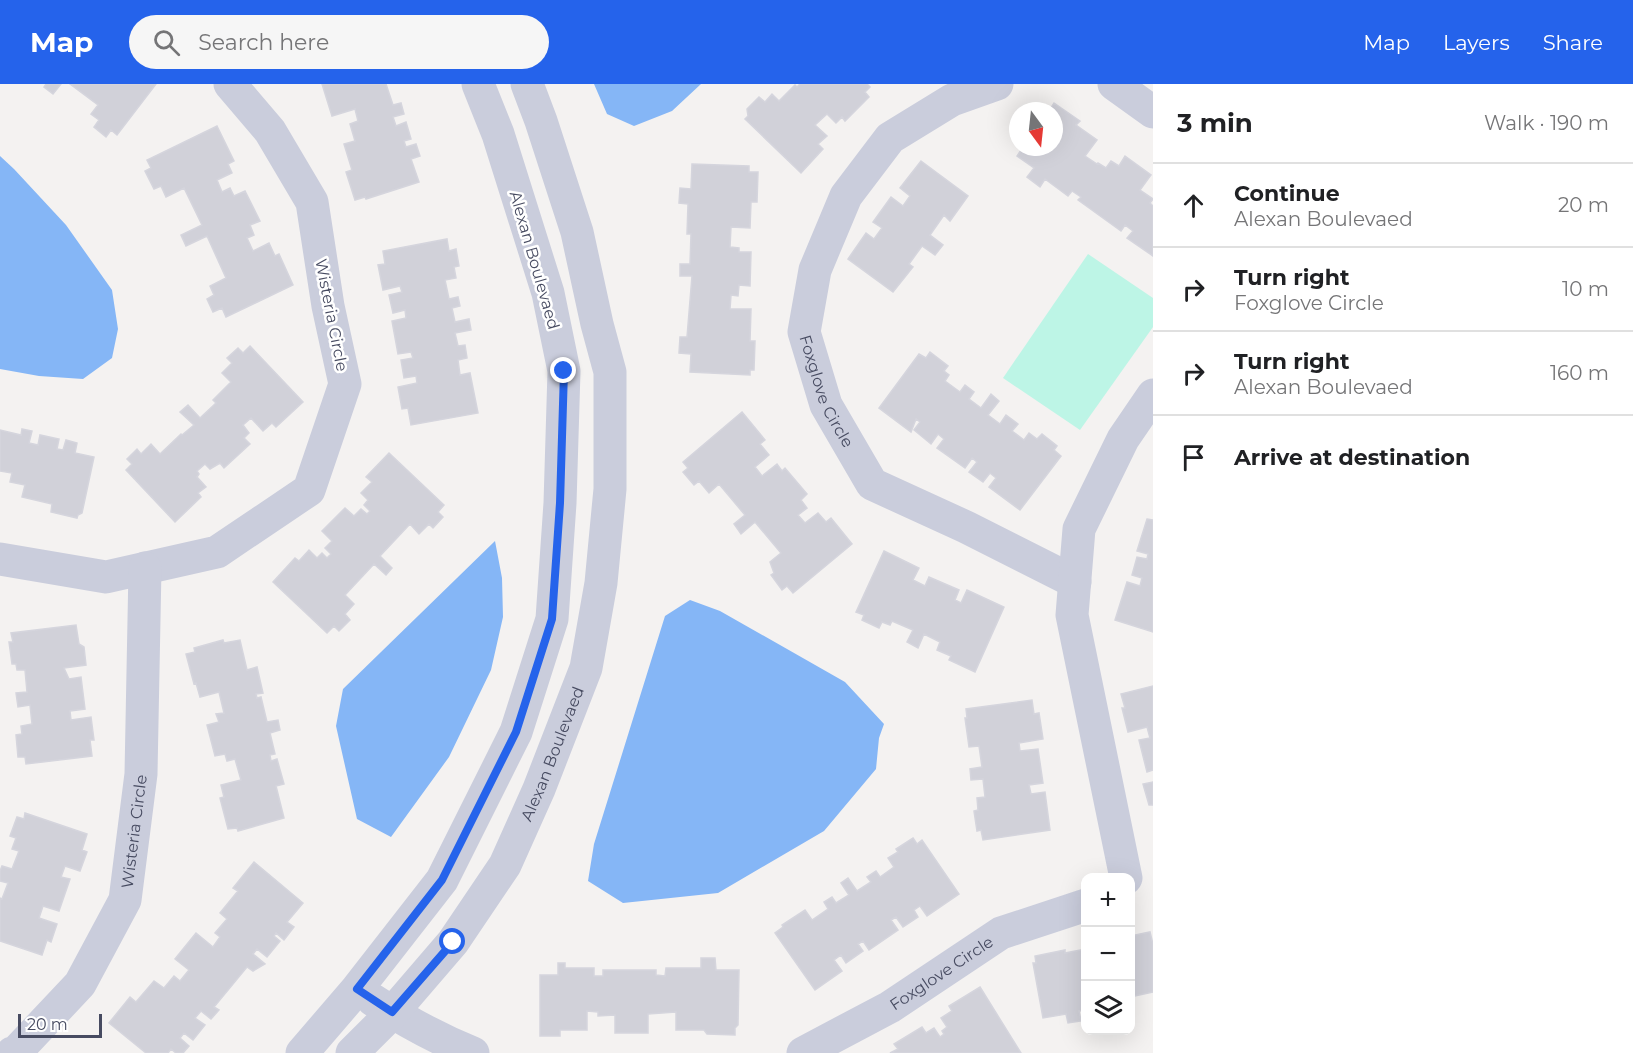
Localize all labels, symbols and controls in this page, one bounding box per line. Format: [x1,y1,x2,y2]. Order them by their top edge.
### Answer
search box [129,15,549,69]
text: Map [30,25,93,59]
icon: search [150,26,183,59]
text: Search here [198,29,329,56]
text: Map [1363,30,1410,55]
text: Layers [1443,30,1510,55]
text: Share [1543,30,1603,55]
north arrow [1009,102,1063,156]
text: 3 min [1177,107,1253,139]
text: Walk · 190 m [1484,111,1609,135]
text: Continue [1234,180,1340,207]
street label: Alexan Boulevaed [506,189,563,331]
icon: ahead [1177,189,1210,222]
text: 20 m [1558,193,1609,217]
text: Alexan Boulevaed [1234,207,1413,231]
street label: Wisteria Circle [311,257,352,373]
text: Turn right [1234,264,1349,291]
icon: right [1177,273,1210,306]
text: 10 m [1562,277,1609,301]
text: Foxglove Circle [1234,291,1384,315]
street label: Foxglove Circle [795,333,858,451]
text: Turn right [1234,348,1349,375]
route end [550,357,576,383]
icon: right [1177,357,1210,390]
text: 160 m [1550,361,1609,385]
text: Alexan Boulevaed [1234,375,1413,399]
icon: arrive [1177,441,1210,474]
text: Arrive at destination [1234,444,1470,471]
street label: Alexan Boulevaed [517,684,588,824]
street label: Wisteria Circle [118,773,151,889]
map controls [1081,873,1135,1035]
button: + [1081,873,1135,927]
button: − [1081,927,1135,981]
route start [439,928,465,954]
street label: Foxglove Circle [886,932,997,1014]
button: layers [1081,981,1135,1035]
scale bar [18,1011,102,1038]
text: 20 m [27,1015,68,1034]

